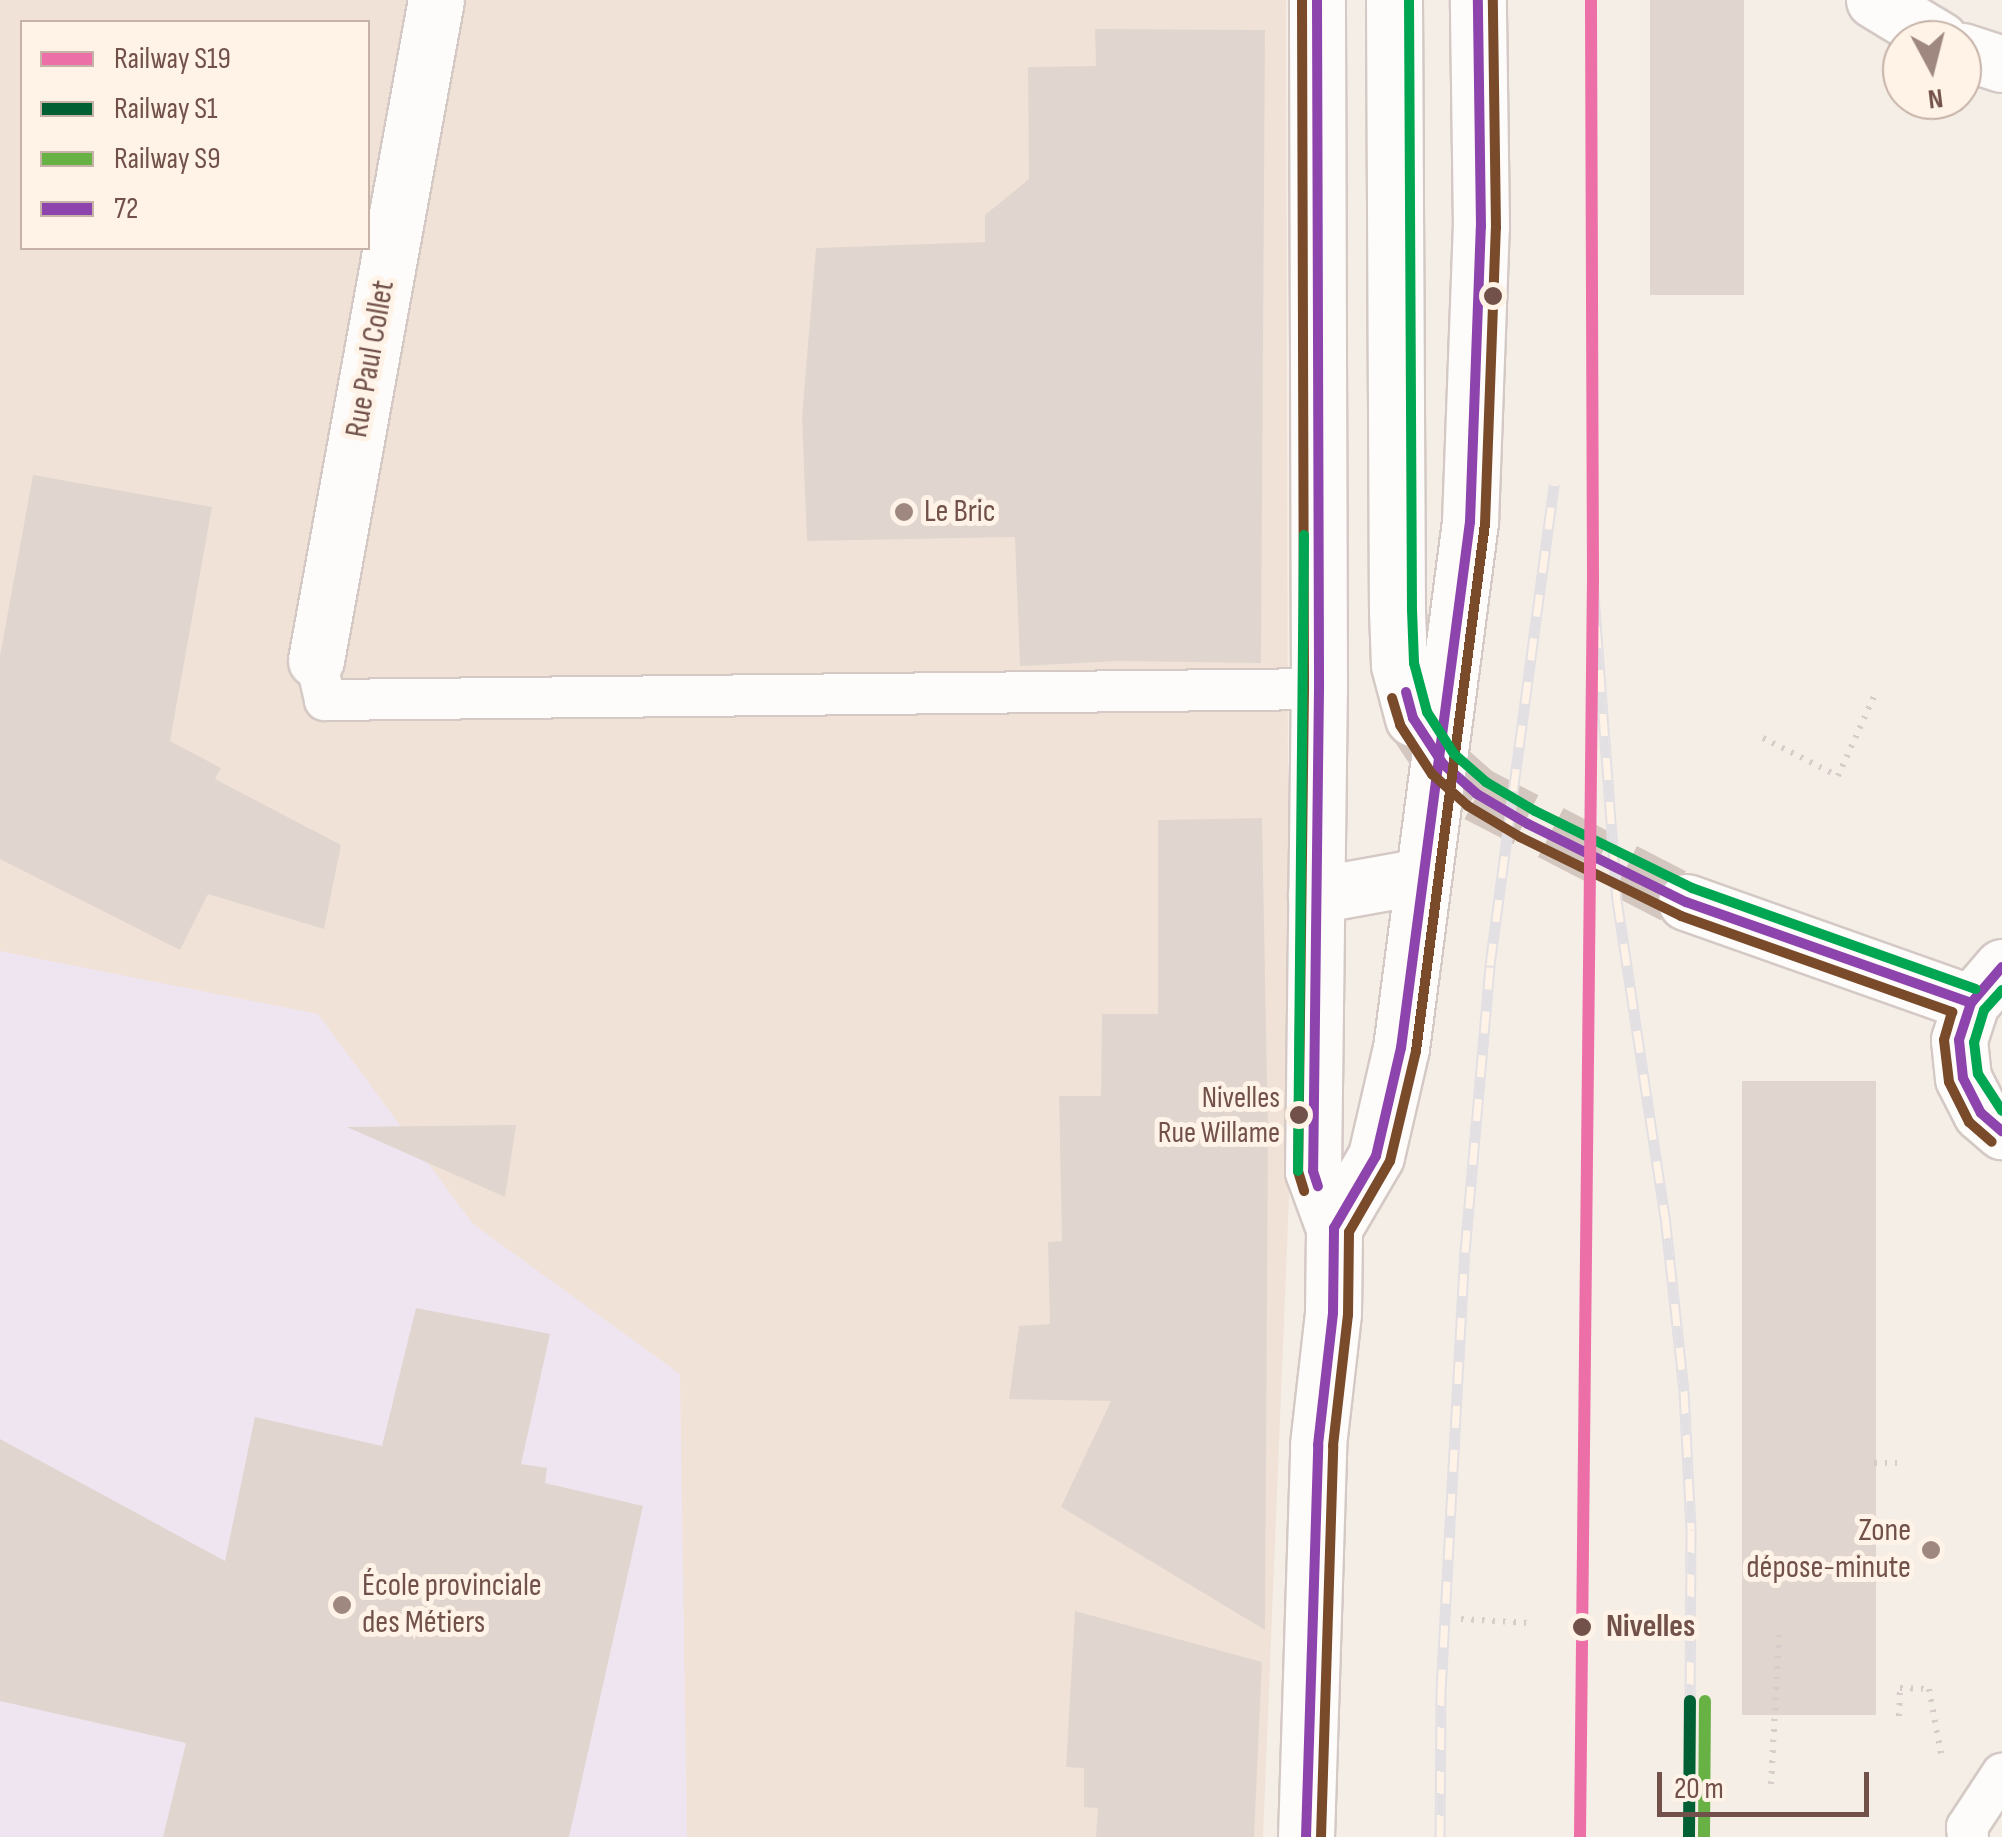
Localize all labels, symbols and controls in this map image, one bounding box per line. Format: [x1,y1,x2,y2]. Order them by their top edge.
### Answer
legend [20,20,370,250]
north arrow [1882,20,1982,120]
text: Railway S19 [114,41,231,77]
text: N [1926,81,1945,116]
text: Railway S1 [114,91,217,127]
text: Railway S9 [114,141,220,177]
text: 72 [114,191,138,227]
street label: Rue Paul Collet [338,277,404,441]
unlabelled marker [1483,286,1503,306]
place label: Le Bric [924,493,996,531]
marker: Le Bric [893,501,915,523]
place label: Nivelles Rue Willame [1158,1080,1280,1150]
marker: Nivelles Rue Willame [1289,1105,1309,1125]
place label: Zone dépose-minute [1746,1513,1911,1588]
marker: Zone dépose-minute [1920,1539,1942,1561]
place label: École provinciale des Métiers [362,1568,542,1643]
marker: École provinciale des Métiers [331,1594,353,1616]
place label: Nivelles [1606,1608,1695,1646]
marker: Nivelles [1567,1612,1597,1642]
scale bar [1662,1752,1874,1814]
text: 20 m [1674,1771,1724,1807]

